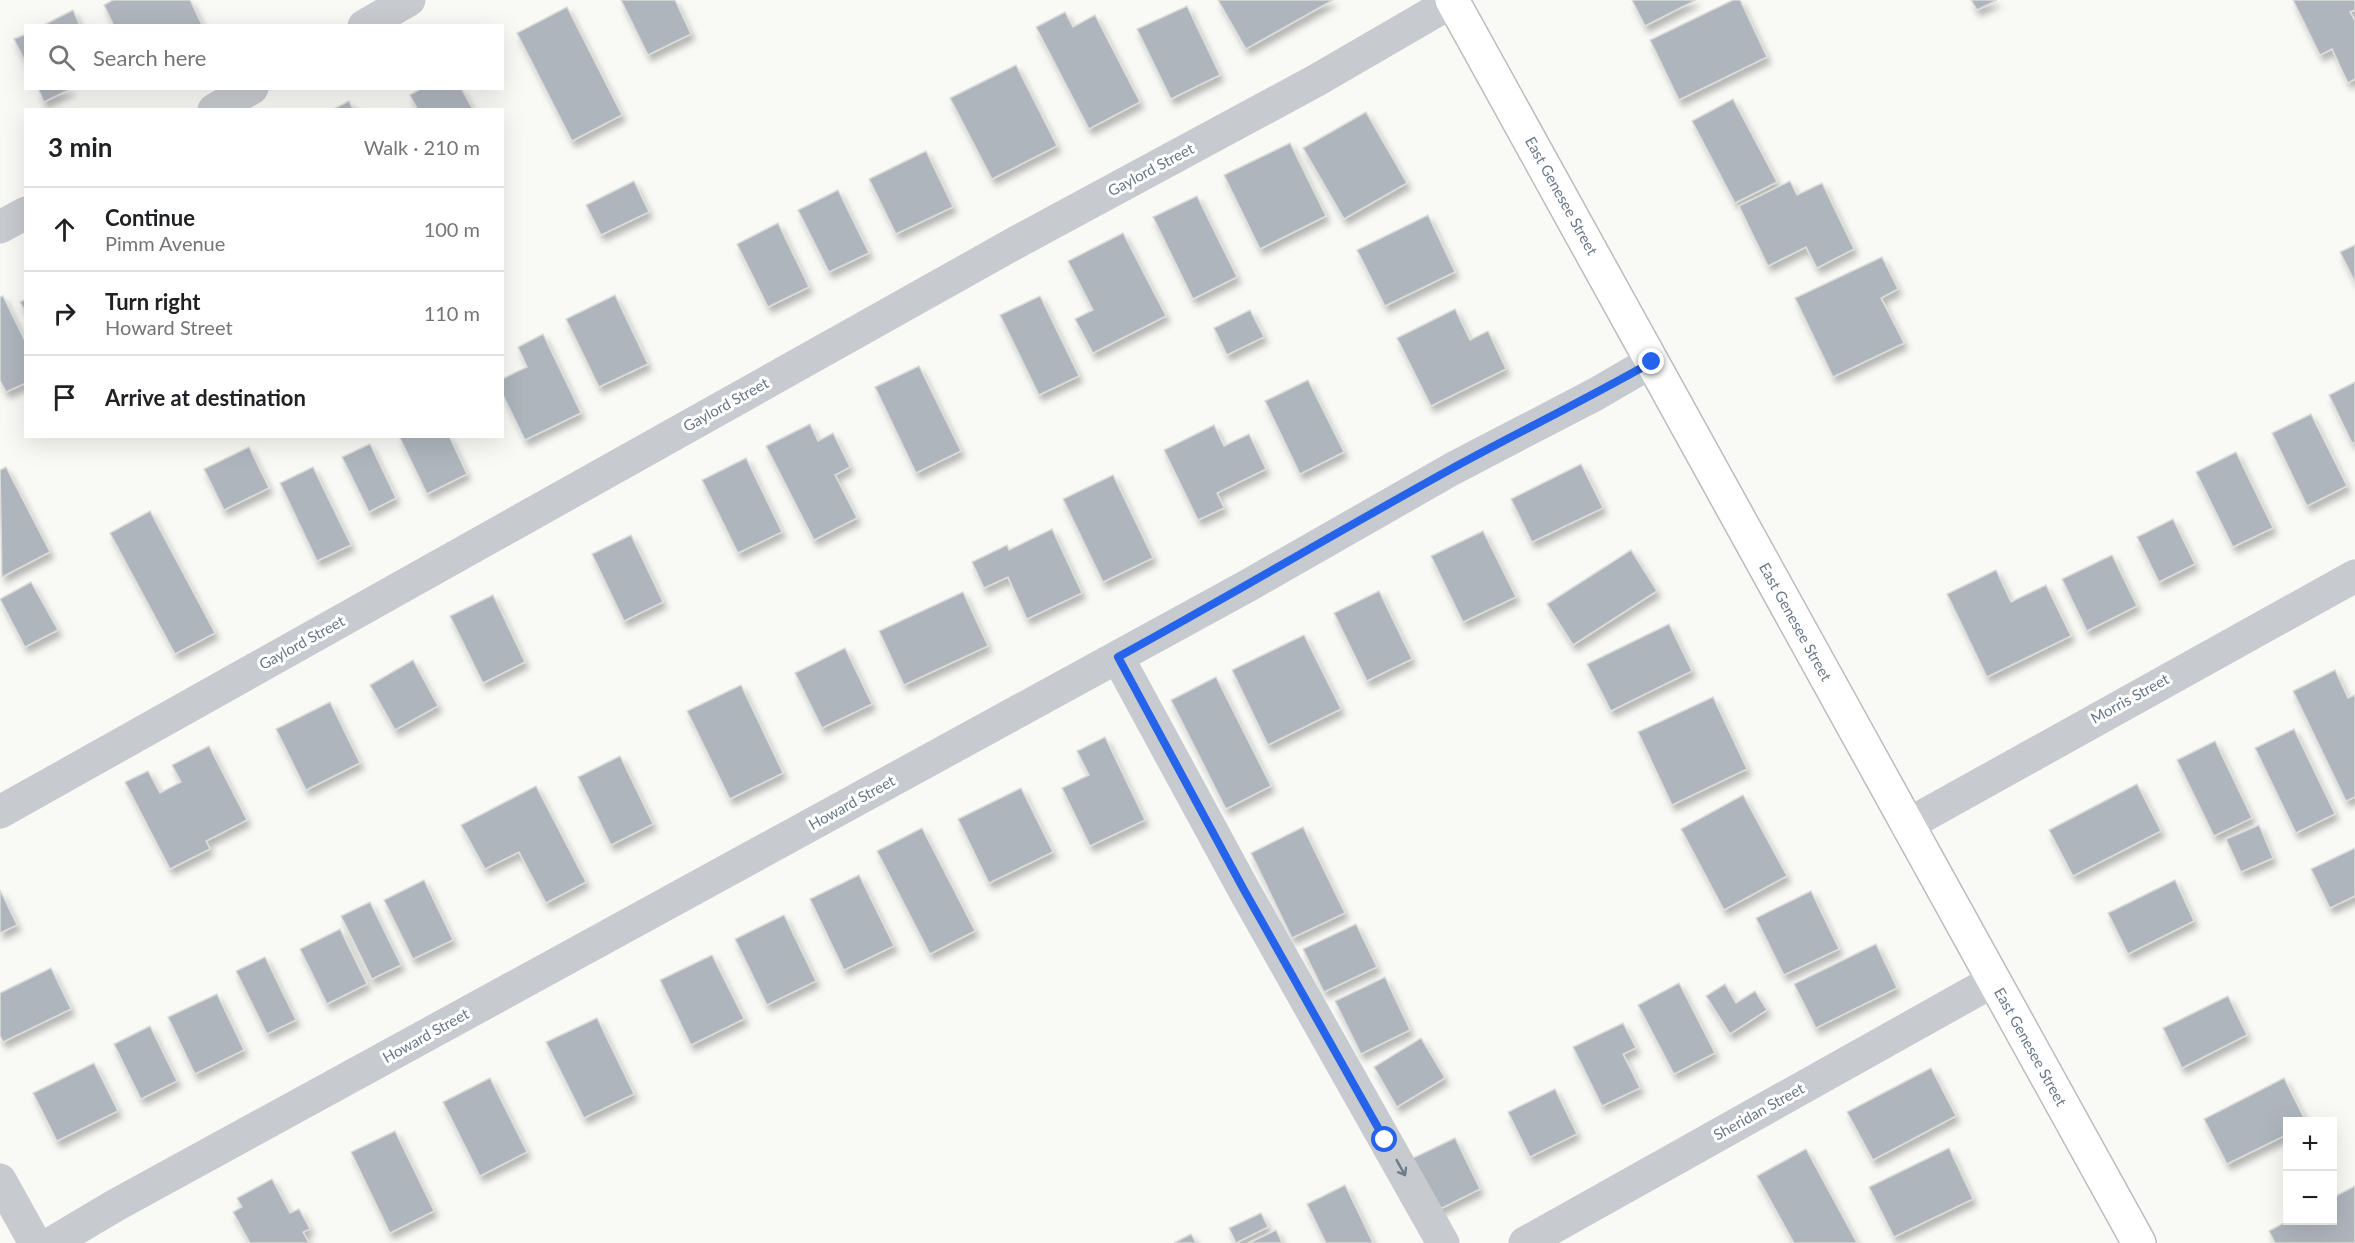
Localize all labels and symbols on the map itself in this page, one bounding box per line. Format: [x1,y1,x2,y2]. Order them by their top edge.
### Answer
street label: East Genesee Street [1522,133,1602,258]
street label: Gaylord Street [1104,139,1197,199]
route end [1638,348,1664,374]
street label: Gaylord Street [680,373,772,435]
street label: East Genesee Street [1756,559,1836,684]
street label: Gaylord Street [256,611,348,673]
street label: Morris Street [2087,669,2172,727]
street label: Howard Street [805,771,898,833]
street label: East Genesee Street [1991,984,2071,1109]
street label: Howard Street [379,1004,472,1066]
street label: Sheridan Street [1710,1078,1808,1143]
route start [1371,1126,1397,1152]
one-way arrow [1396,1158,1407,1176]

